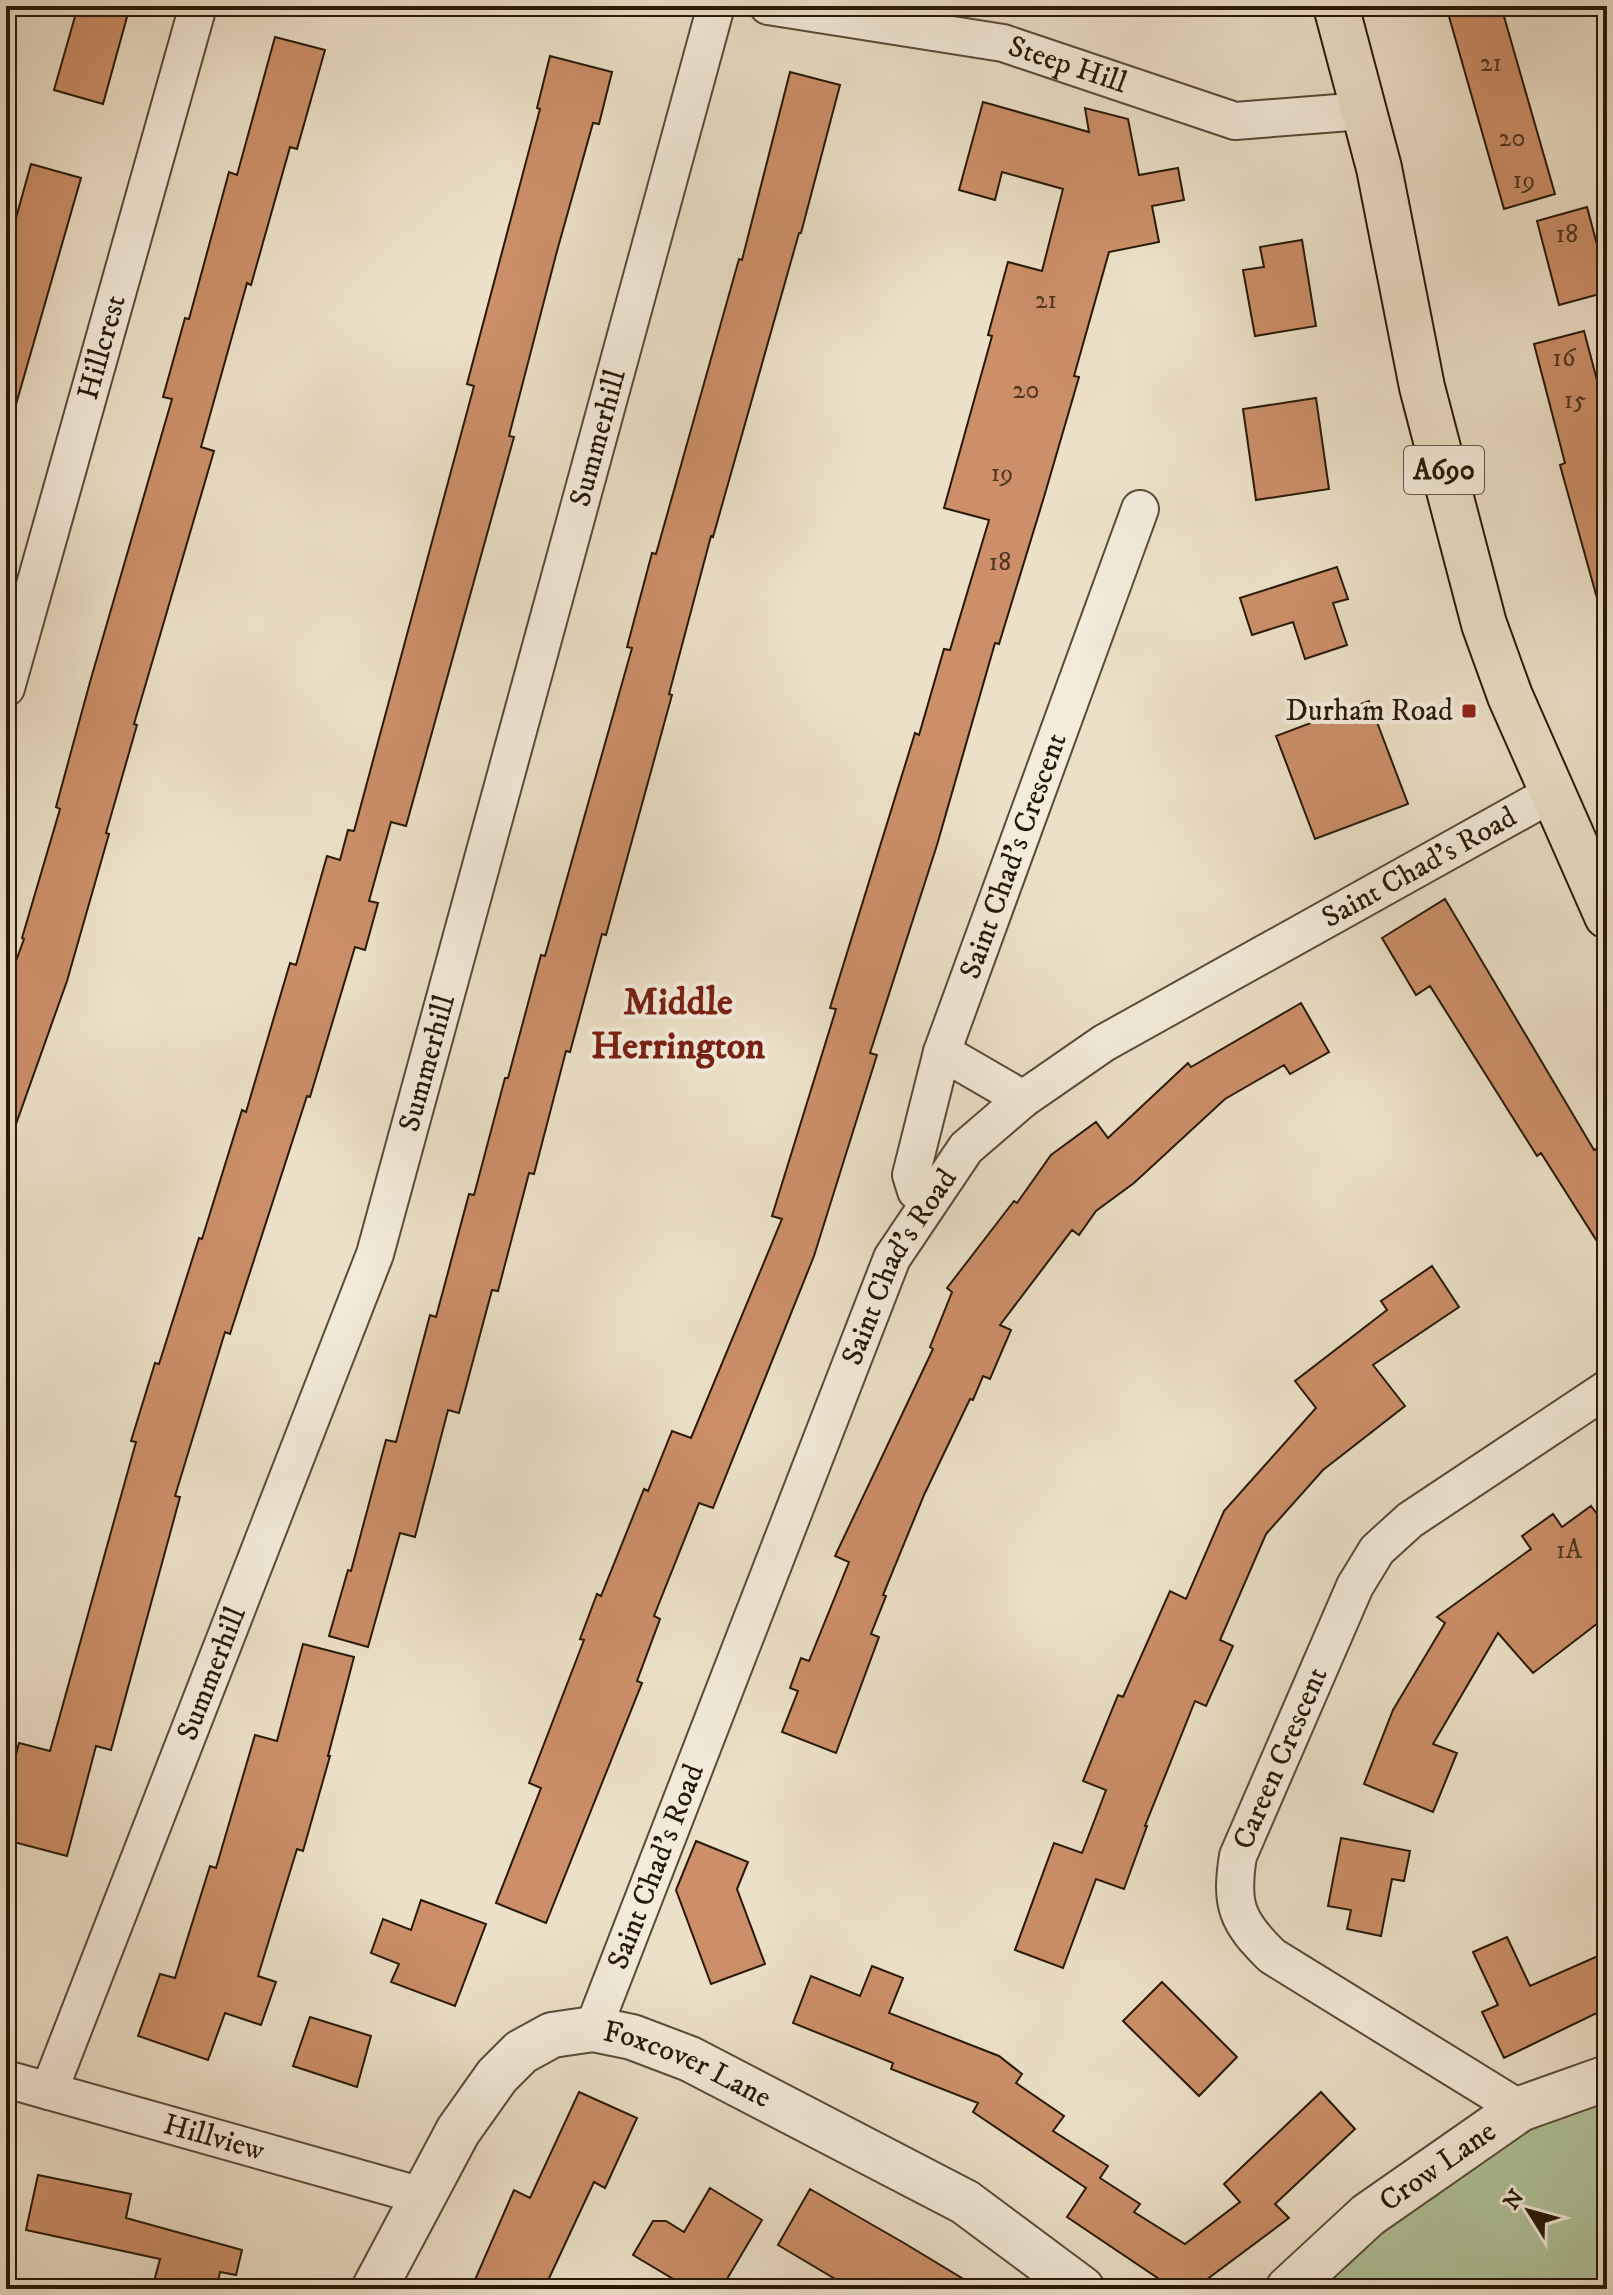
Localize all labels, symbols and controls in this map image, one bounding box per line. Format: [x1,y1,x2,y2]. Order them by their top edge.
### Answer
street label: Steep Hill [1004,28,1132,102]
house number: 21 [1480,47,1502,80]
house number: 20 [1499,122,1525,155]
house number: 19 [1513,164,1535,197]
house number: 18 [1556,218,1578,251]
house number: 21 [1035,284,1057,317]
street label: Hillcrest [70,291,134,404]
house number: 16 [1553,342,1577,375]
street label: Summerhill [562,366,634,511]
house number: 20 [1013,374,1039,407]
house number: 15 [1564,384,1586,417]
road number: A690 [1404,446,1484,494]
house number: 19 [991,457,1013,490]
house number: 18 [989,546,1011,579]
place label: Durham Road [1286,693,1453,730]
marker: Durham Road [1460,702,1478,720]
street label: Saint Chad's Crescent [952,728,1075,984]
street label: Saint Chad's Road [1315,798,1523,936]
district label: Middle Herrington [591,979,765,1071]
street label: Summerhill [391,991,463,1136]
street label: Saint Chad's Road [834,1162,965,1371]
house number: 1A [1556,1534,1582,1567]
street label: Summerhill [169,1602,254,1746]
street label: Careen Crescent [1225,1662,1336,1855]
street label: Saint Chad's Road [599,1759,712,1975]
street label: Foxcover Lane [600,2013,777,2116]
street label: Hillview [159,2106,269,2169]
street label: Crow Lane [1372,2113,1503,2220]
north arrow [1489,2171,1569,2251]
text: N [1498,2185,1530,2215]

